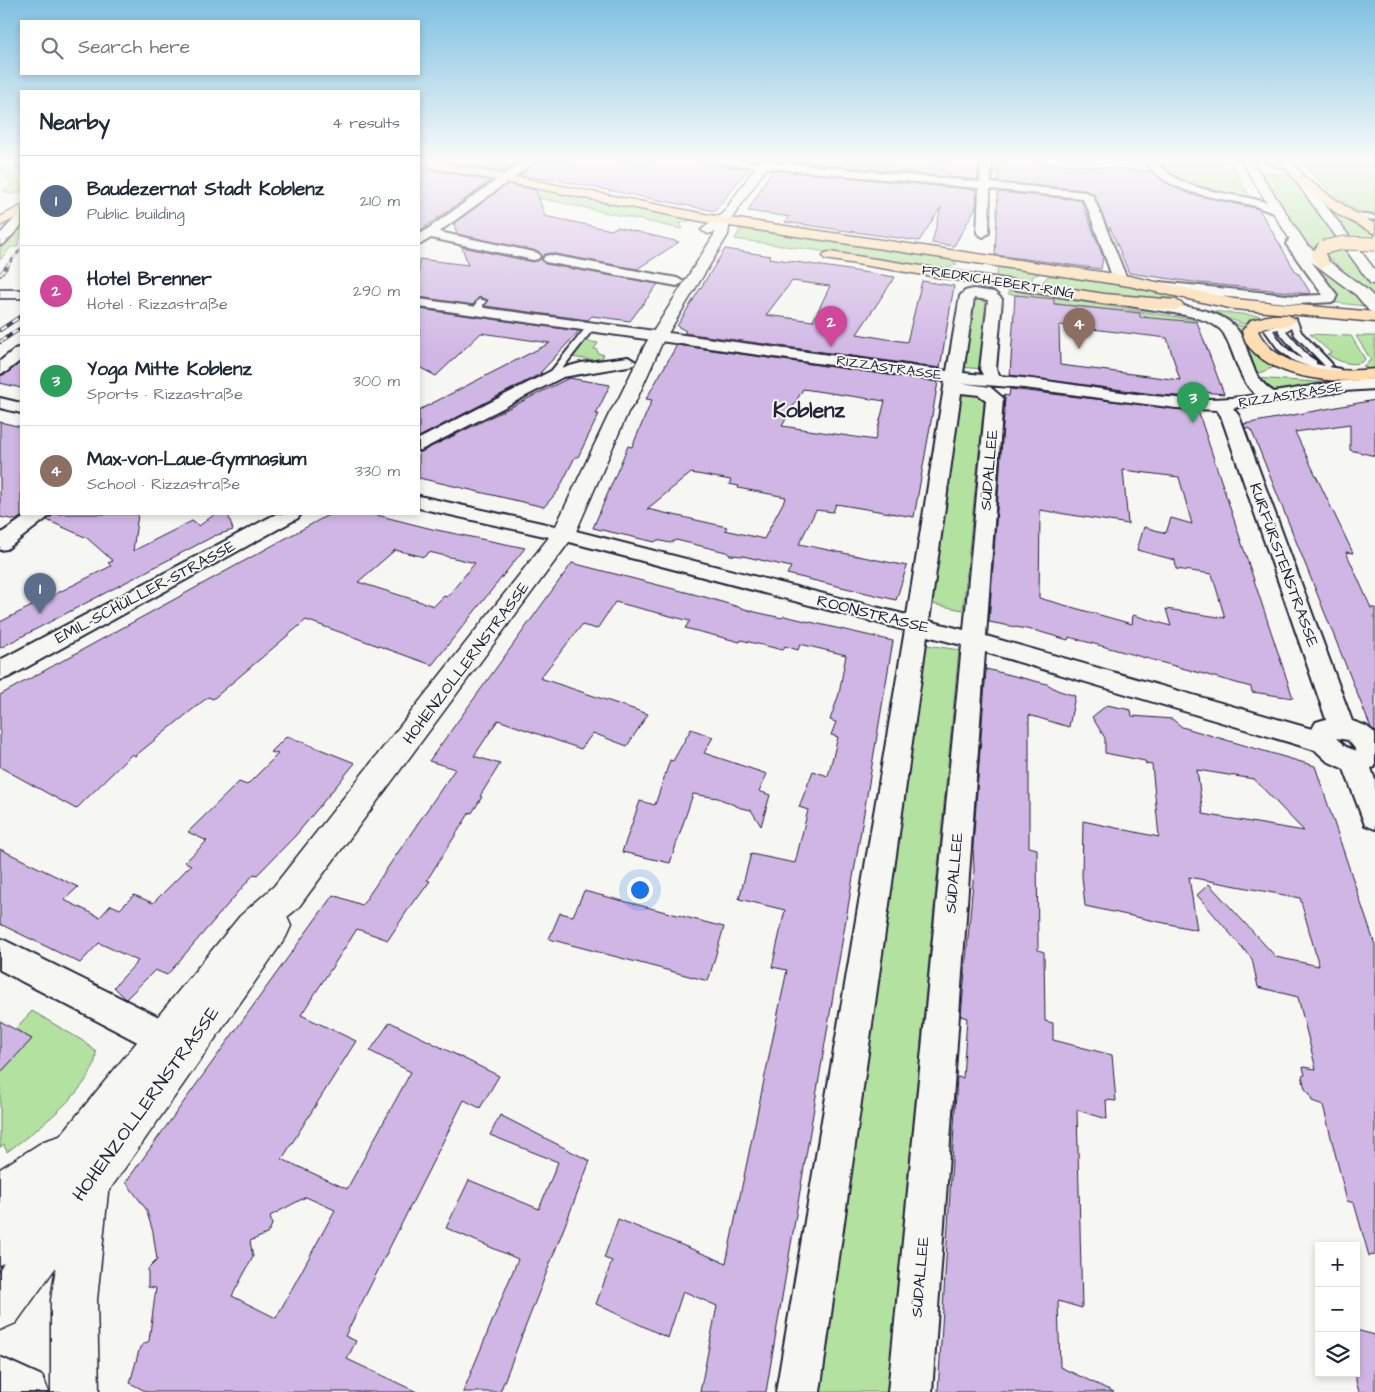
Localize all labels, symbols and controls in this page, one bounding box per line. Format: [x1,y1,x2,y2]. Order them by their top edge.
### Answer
search box [20,20,420,75]
icon: search [38,34,66,62]
text: Search here [78,34,190,61]
text: Nearby [40,108,110,137]
text: 4 results [332,112,400,134]
text: Baudezernat Stadt Koblenz [87,176,324,203]
text: 1 [55,190,57,212]
text: 210 m [360,190,400,212]
text: Public building [87,203,185,225]
street label: FRIEDRICH-EBERT-RING [920,260,1076,304]
text: Hotel Brenner [87,266,212,293]
text: 2 [51,280,61,302]
text: 290 m [353,280,400,302]
text: Hotel · Rizzastraße [87,293,228,315]
pin: 2 [815,306,847,347]
pin: 4 [1063,308,1095,349]
street label: RIZZASTRASSE [835,351,944,385]
text: Yoga Mitte Koblenz [87,356,252,383]
text: 3 [52,370,60,392]
text: 300 m [353,370,400,392]
street label: RIZZASTRASSE [1237,377,1346,413]
pin: 3 [1177,382,1209,423]
text: Sports · Rizzastraße [87,383,243,405]
district label: Koblenz [773,396,846,425]
street label: SÜDALLEE [975,428,1004,511]
text: Max-von-Laue-Gymnasium [87,446,306,473]
text: 4 [51,460,61,482]
text: 330 m [355,460,400,482]
text: School · Rizzastraße [87,473,240,495]
street label: KURFÜRSTENSTRASSE [1244,480,1324,651]
street label: EMIL-SCHÜLLER-STRASSE [51,535,240,649]
pin: 1 [24,573,56,614]
street label: HOHENZOLLERNSTRASSE [398,577,535,749]
street label: ROONSTRASSE [815,589,932,639]
street label: SÜDALLEE [940,831,969,914]
your location [627,877,653,903]
street label: HOHENZOLLERNSTRASSE [66,1001,226,1207]
street label: SÜDALLEE [906,1235,935,1318]
map controls [1315,1242,1360,1377]
button: + [1315,1242,1360,1287]
button: − [1315,1287,1360,1332]
button: layers [1315,1332,1360,1377]

